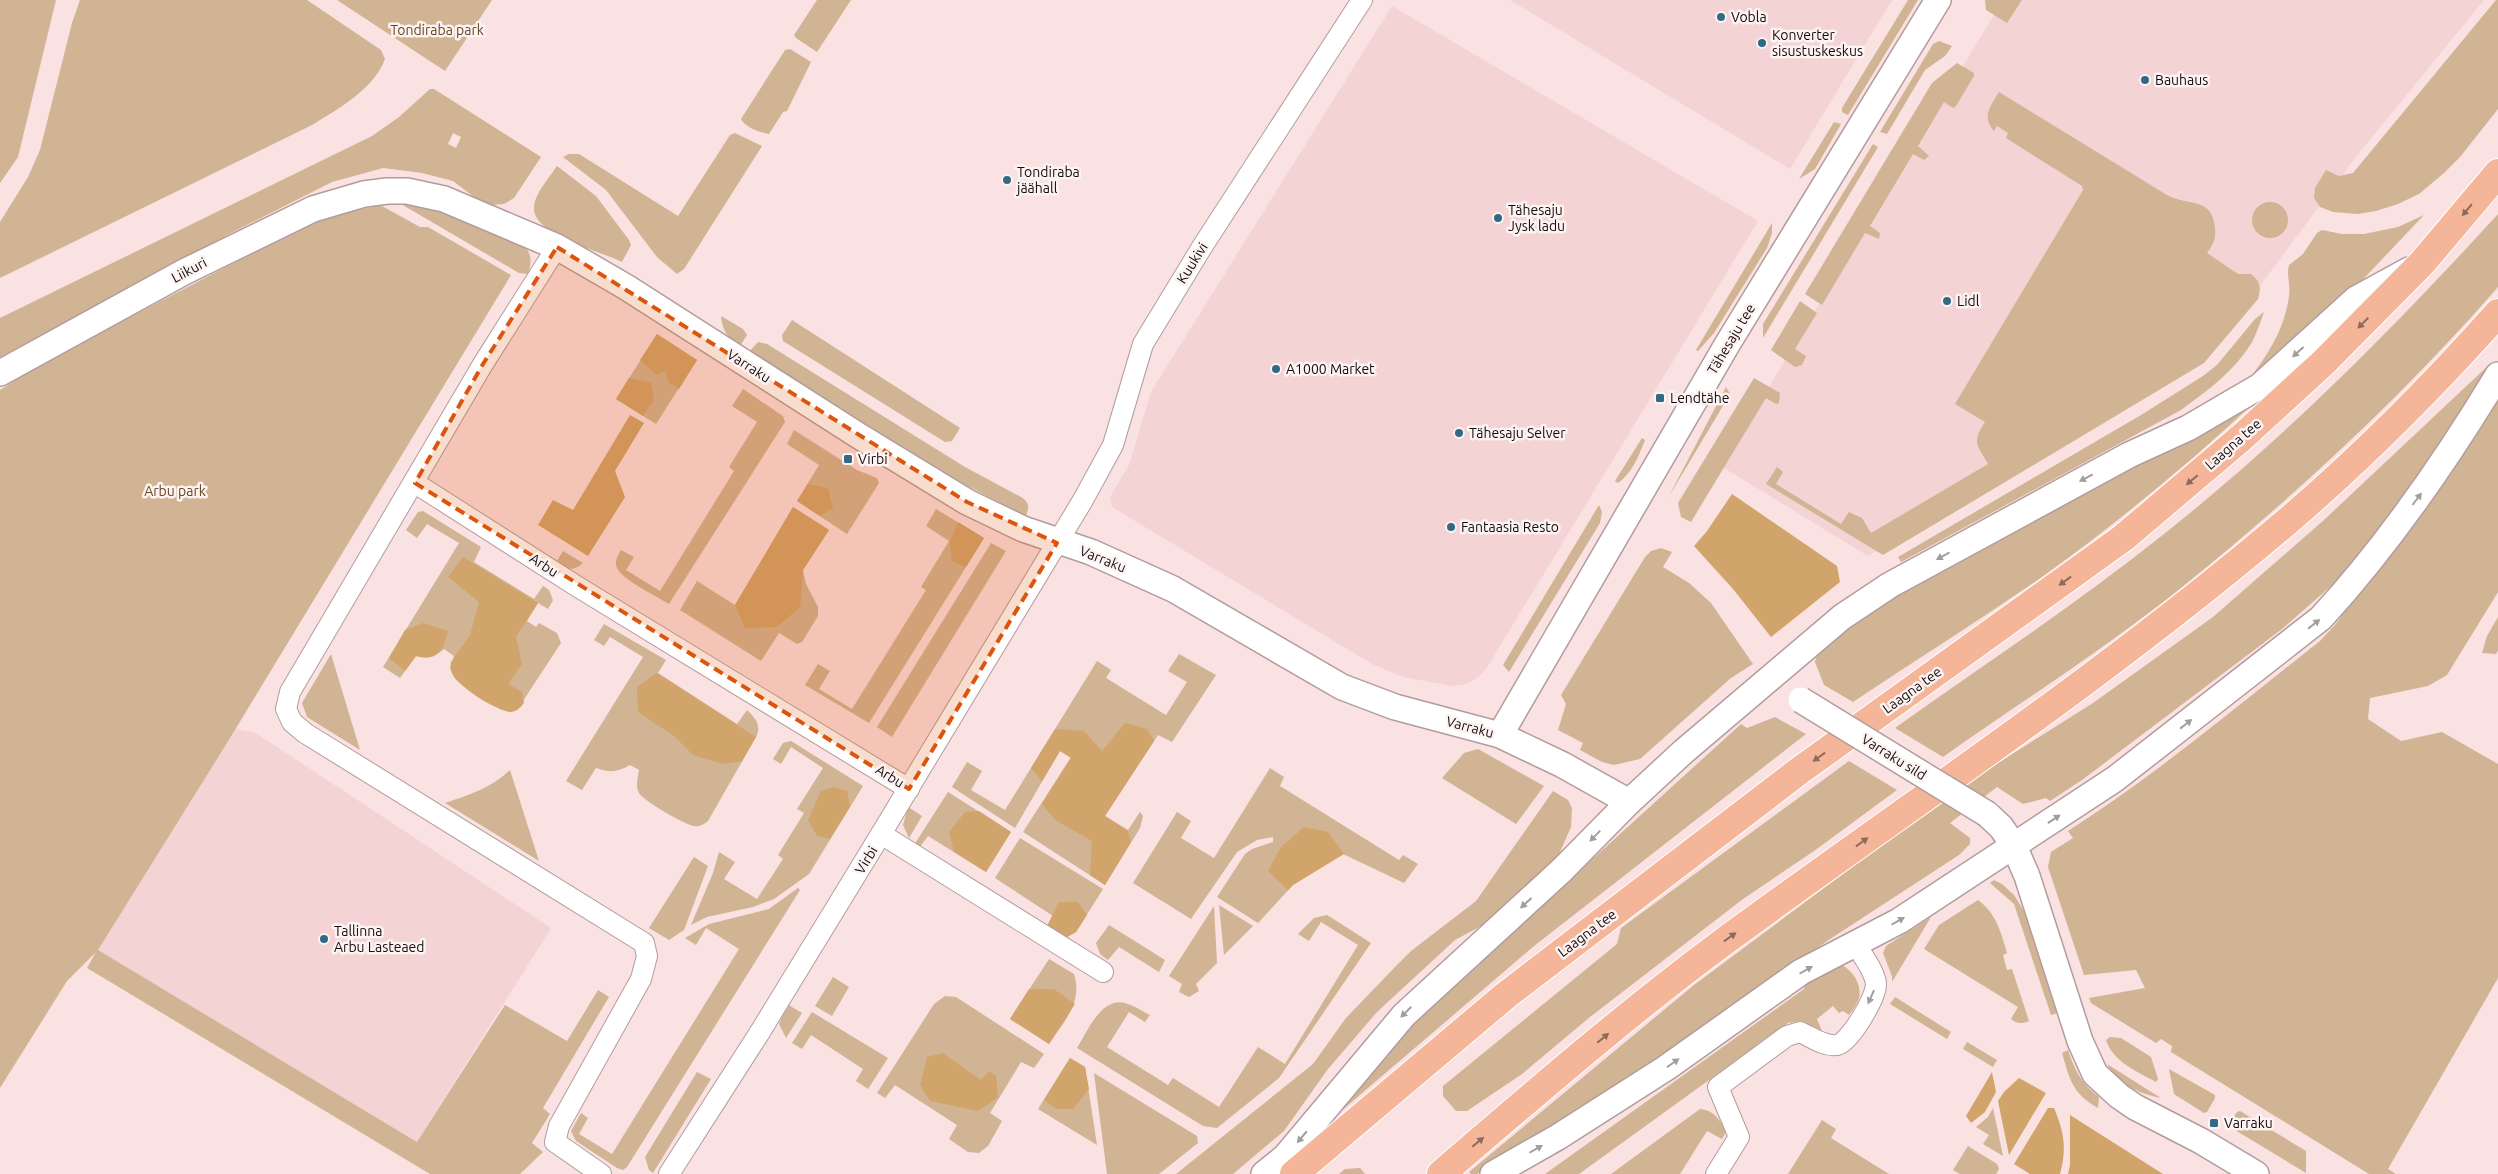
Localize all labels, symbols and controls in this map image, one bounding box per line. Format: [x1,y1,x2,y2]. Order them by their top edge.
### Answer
place label: Vobla [1731,9,1767,25]
marker: Vobla [1715,11,1727,23]
park label: Tondiraba park [390,22,484,38]
place label: Konverter sisustuskeskus [1772,27,1863,59]
marker: Konverter sisustuskeskus [1756,37,1768,49]
place label: Bauhaus [2155,72,2208,88]
marker: Bauhaus [2139,74,2151,86]
place label: Tondiraba jäähall [1016,164,1080,196]
marker: Tondiraba jäähall [1001,174,1013,186]
place label: Tähesaju Jysk ladu [1508,202,1565,234]
one-way arrow [2461,203,2472,216]
marker: Tähesaju Jysk ladu [1492,212,1504,224]
street label: Kuukivi [1173,240,1211,286]
street label: Liikuri [169,254,209,286]
place label: Lidl [1957,293,1980,309]
marker: Lidl [1941,295,1953,307]
street label: Tähesaju tee [1704,301,1758,377]
one-way arrow [2357,316,2369,328]
street label: Varraku [724,346,774,386]
one-way arrow [2292,346,2304,358]
place label: A1000 Market [1286,361,1375,377]
marker: A1000 Market [1270,363,1282,375]
place label: Lendtähe [1670,390,1729,406]
marker: Lendtähe [1654,392,1666,404]
street label: Laagna tee [2202,415,2264,473]
place label: Tähesaju Selver [1469,425,1566,441]
marker: Tähesaju Selver [1453,427,1465,439]
place label: Virbi [858,451,888,467]
marker: Virbi [842,453,854,465]
one-way arrow [2079,474,2093,482]
one-way arrow [2185,474,2198,485]
park label: Arbu park [144,483,206,499]
one-way arrow [2412,493,2423,506]
place label: Fantaasia Resto [1461,519,1559,535]
marker: Fantaasia Resto [1445,521,1457,533]
street label: Varraku [1077,542,1129,576]
street label: Arbu [527,550,561,580]
one-way arrow [1936,551,1950,560]
one-way arrow [2058,576,2072,586]
one-way arrow [2307,618,2320,629]
street label: Laagna tee [1879,663,1945,717]
street label: Varraku [1444,713,1496,741]
one-way arrow [2179,718,2192,729]
street label: Varraku sild [1859,731,1929,783]
one-way arrow [1812,752,1826,762]
street label: Arbu [873,761,907,791]
one-way arrow [2048,814,2061,824]
one-way arrow [1590,830,1602,842]
one-way arrow [1855,837,1869,847]
street label: Virbi [851,843,881,877]
one-way arrow [1521,897,1533,909]
street label: Laagna tee [1555,906,1619,960]
one-way arrow [1892,916,1905,925]
place label: Tallinna Arbu Lasteaed [334,923,425,955]
one-way arrow [1723,932,1736,943]
marker: Tallinna Arbu Lasteaed [318,933,330,945]
one-way arrow [1800,965,1813,974]
one-way arrow [1867,990,1875,1004]
one-way arrow [1401,1006,1413,1018]
one-way arrow [1596,1032,1609,1043]
one-way arrow [1666,1058,1680,1068]
place label: Varraku [2224,1115,2273,1131]
marker: Varraku [2208,1117,2220,1129]
one-way arrow [1296,1130,1307,1143]
one-way arrow [1472,1137,1485,1148]
one-way arrow [1529,1145,1542,1154]

